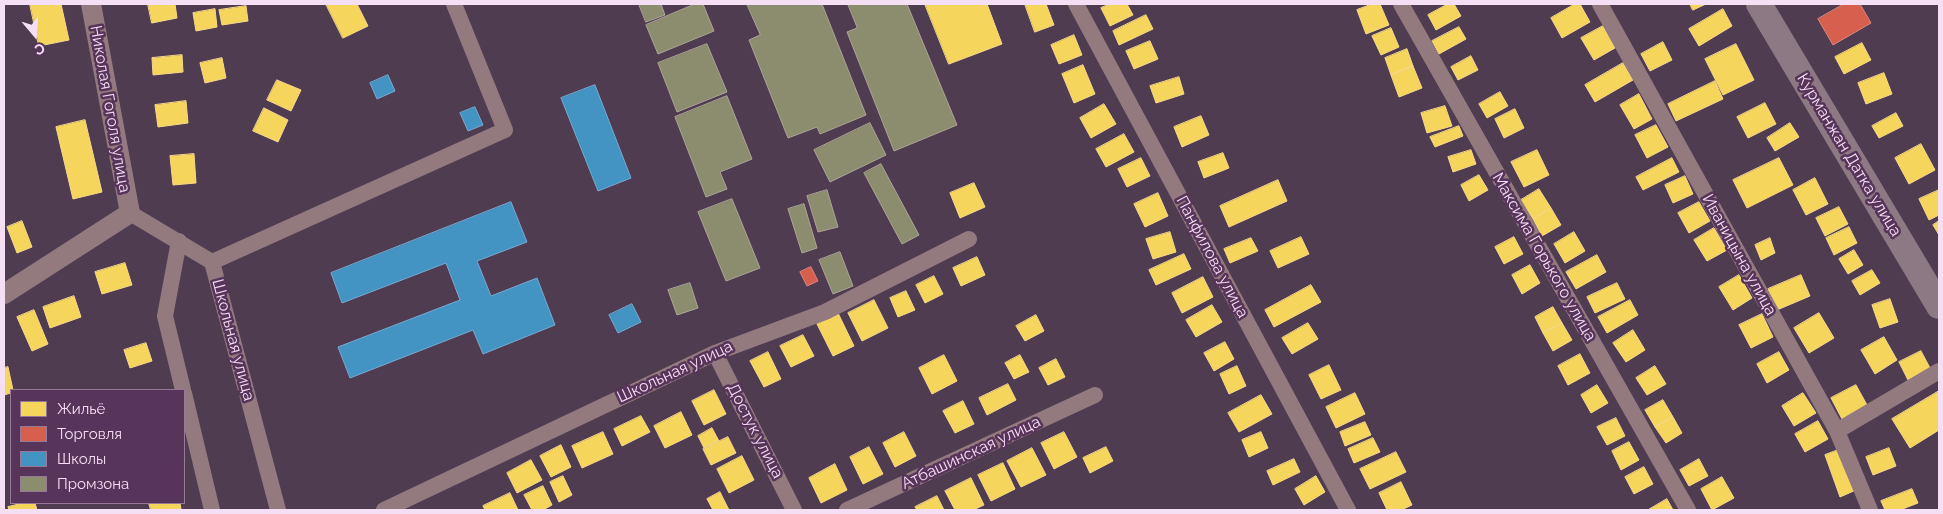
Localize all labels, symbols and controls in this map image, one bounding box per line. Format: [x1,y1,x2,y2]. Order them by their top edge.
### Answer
north arrow [10,10,60,60]
street label: Николая Гоголя улица [86,24,134,194]
text: С [33,40,47,58]
street label: Курманжан Датка улица [1793,70,1905,240]
street label: Максима Горького улица [1488,169,1600,345]
street label: Иваницына улица [1698,191,1780,319]
street label: Панфилова улица [1172,193,1252,321]
street label: Школьная улица [208,277,258,403]
street label: Школьная улица [614,337,736,407]
street label: Достук улица [723,380,787,482]
legend [10,389,185,504]
text: Жильё [57,400,105,418]
street label: Атбашинская улица [898,412,1044,494]
text: Торговля [57,425,122,443]
text: Школы [57,450,106,468]
text: Промзона [57,475,129,493]

